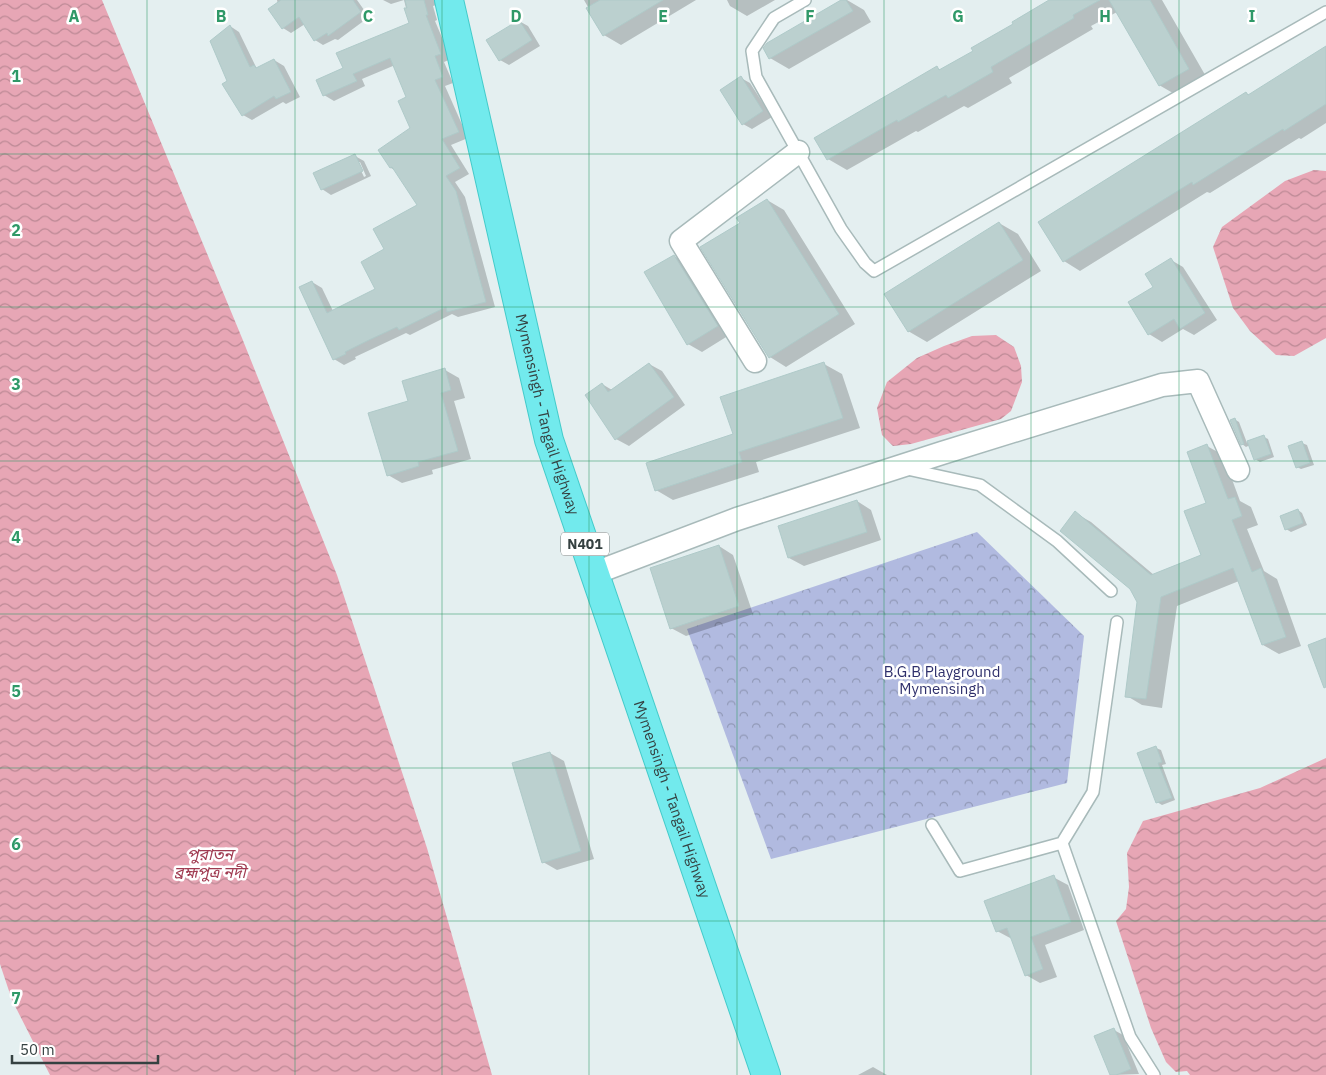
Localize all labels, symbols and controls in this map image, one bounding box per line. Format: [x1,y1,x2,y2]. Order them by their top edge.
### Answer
text: A [69,6,80,26]
text: B [216,6,227,26]
text: C [363,6,373,26]
text: D [510,6,522,26]
text: E [658,6,668,26]
text: F [805,6,815,26]
text: G [952,6,964,26]
text: H [1099,6,1111,26]
text: I [1249,6,1256,26]
text: 1 [11,66,21,86]
text: 2 [11,220,21,240]
street label: Mymensingh - Tangail Highway [512,312,584,518]
text: 3 [11,374,21,394]
text: 4 [11,527,21,547]
road number: N401 [561,532,609,556]
park label: B.G.B Playground Mymensingh [884,662,1000,698]
text: 5 [11,681,21,701]
street label: Mymensingh - Tangail Highway [630,698,715,901]
text: 6 [11,834,21,854]
water label: পুরাতন ব্রহ্মপুত্র নদী [174,844,249,882]
text: 7 [11,988,21,1008]
scale bar [12,1032,159,1064]
text: 50 m [20,1040,55,1059]

